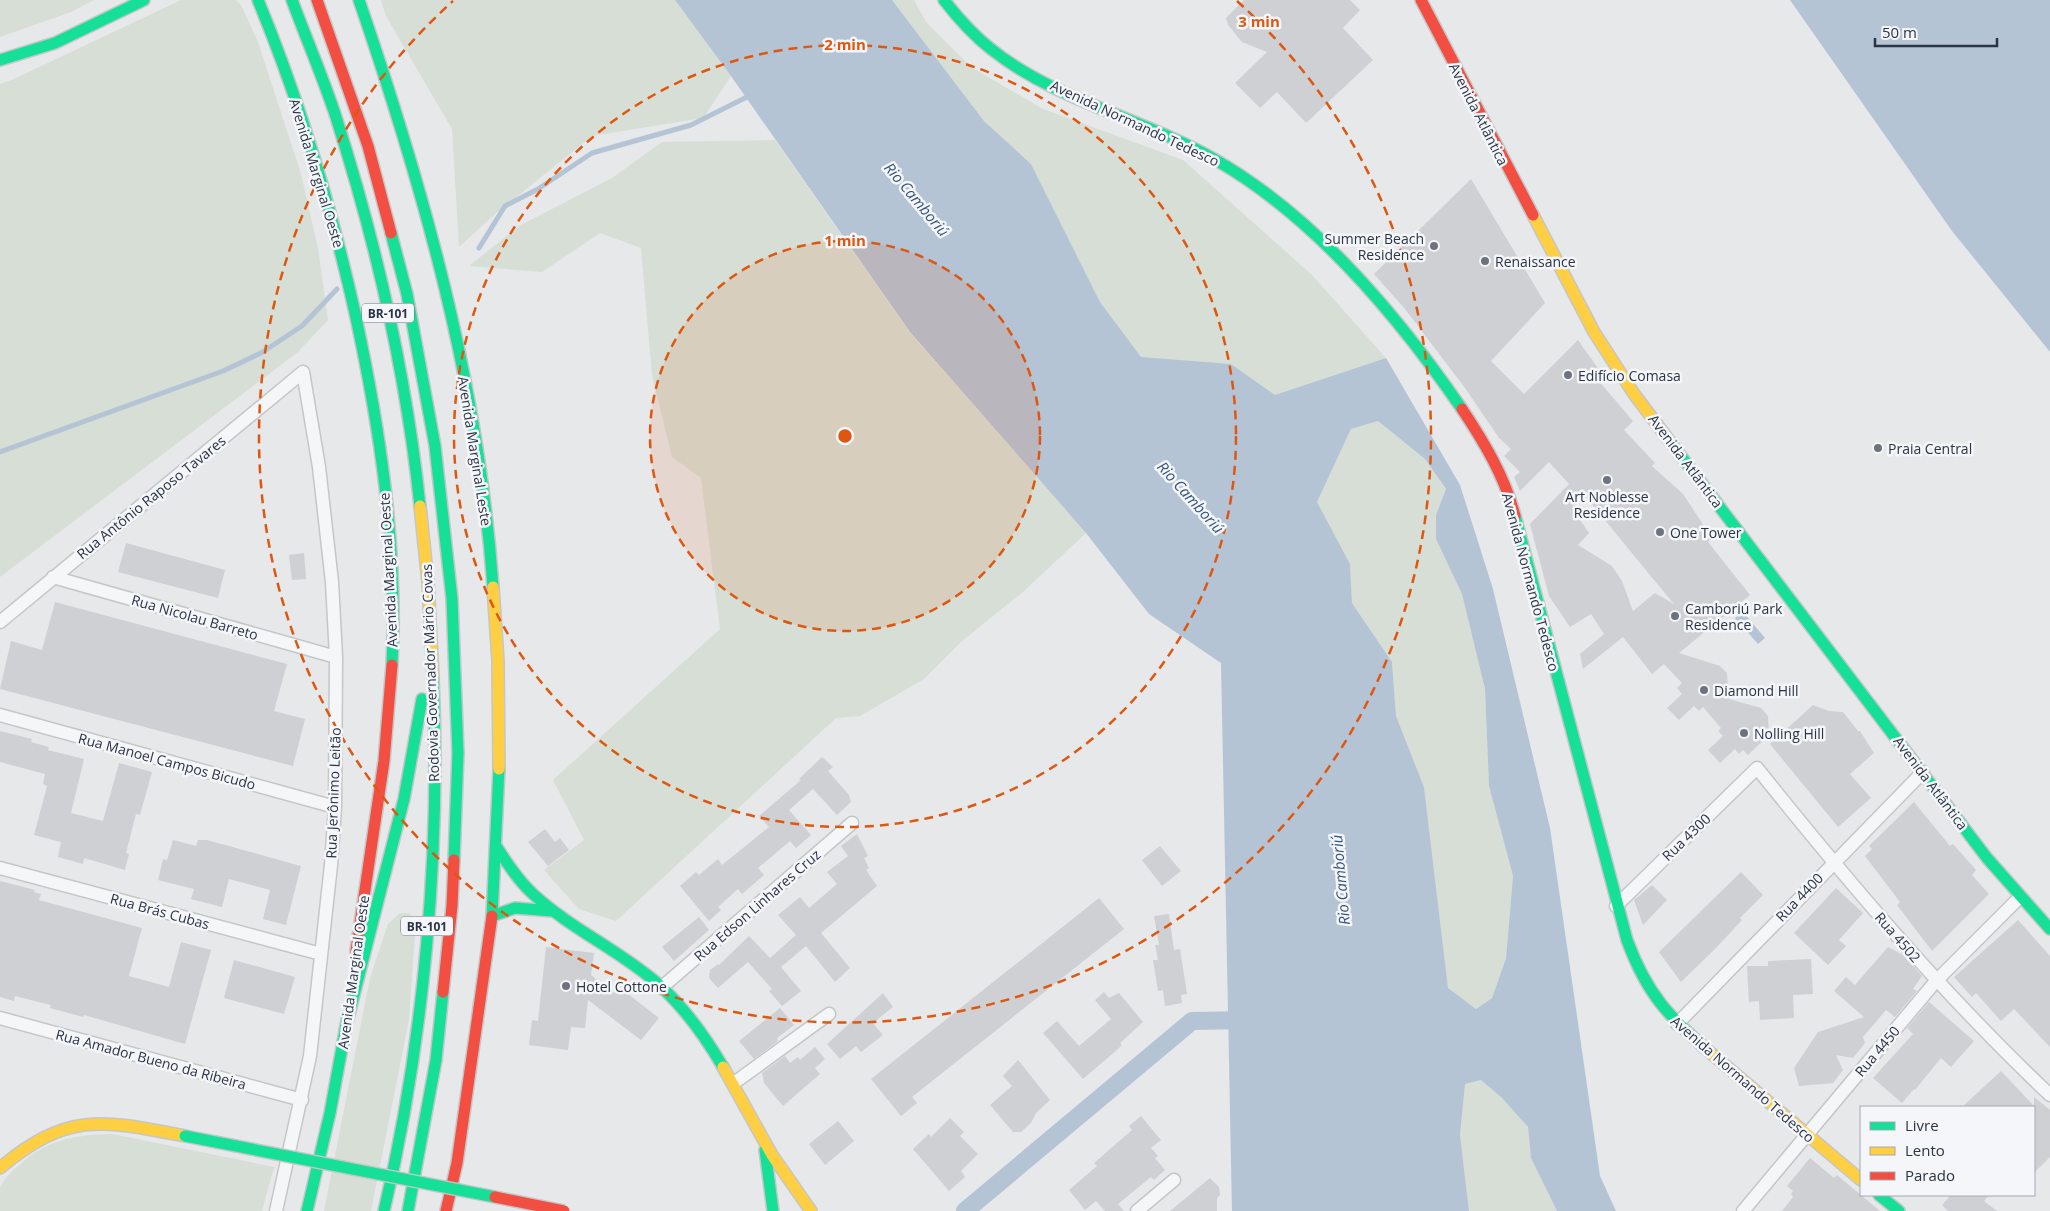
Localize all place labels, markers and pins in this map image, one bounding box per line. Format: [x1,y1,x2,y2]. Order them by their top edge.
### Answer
place label: Summer Beach Residence [1325,229,1424,264]
marker: Summer Beach Residence [1428,240,1440,252]
place label: Renaissance [1495,252,1576,271]
marker: Renaissance [1479,255,1491,267]
place label: Edifício Comasa [1578,366,1681,385]
marker: Edifício Comasa [1562,369,1574,381]
centre of rings [836,427,854,445]
place label: Praia Central [1888,439,1972,458]
marker: Praia Central [1872,442,1884,454]
marker: Art Noblesse Residence [1601,474,1613,486]
place label: Art Noblesse Residence [1565,487,1649,522]
place label: One Tower [1670,523,1742,542]
marker: One Tower [1654,526,1666,538]
place label: Camboriú Park Residence [1685,599,1783,634]
marker: Camboriú Park Residence [1669,610,1681,622]
place label: Diamond Hill [1714,681,1799,700]
marker: Diamond Hill [1698,684,1710,696]
place label: Nolling Hill [1754,724,1824,743]
marker: Nolling Hill [1738,727,1750,739]
place label: Hotel Cottone [576,977,667,996]
marker: Hotel Cottone [560,980,572,992]

